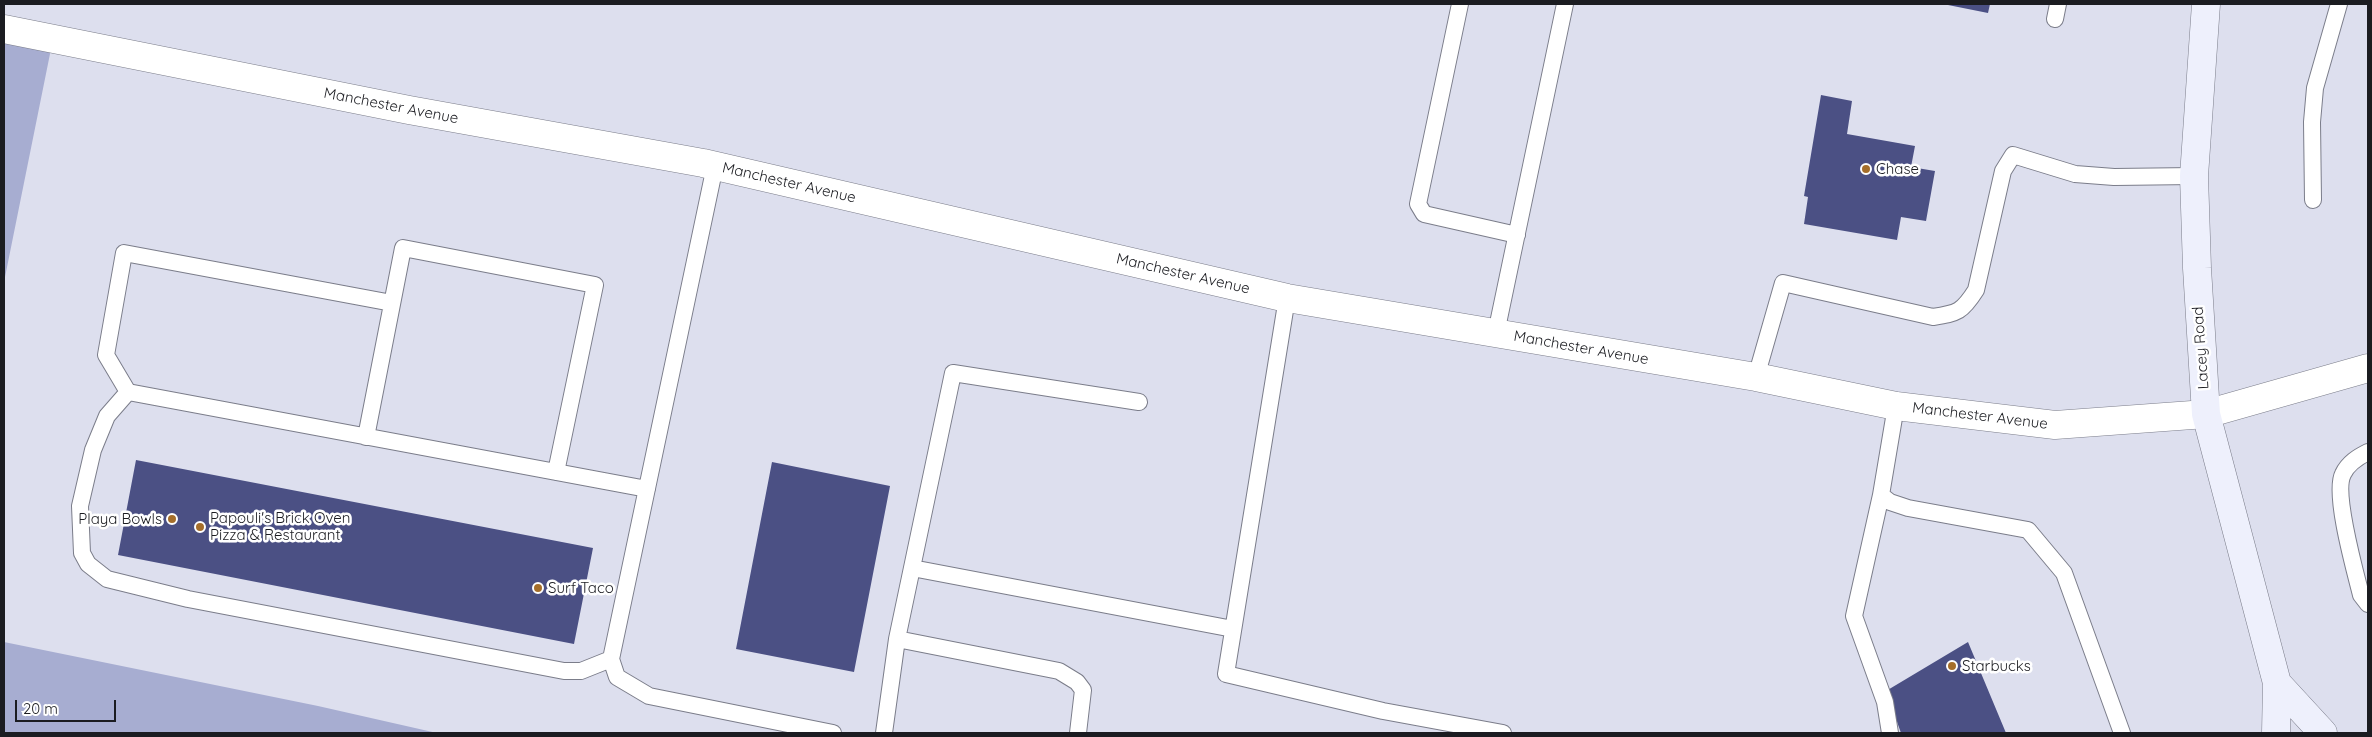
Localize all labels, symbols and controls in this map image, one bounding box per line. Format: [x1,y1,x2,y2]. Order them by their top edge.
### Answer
street label: Manchester Avenue [322,84,460,128]
street label: Manchester Avenue [720,159,858,207]
place label: Chase [1876,160,1919,178]
marker: Chase [1860,163,1872,175]
street label: Manchester Avenue [1114,250,1252,298]
street label: Lacey Road [2189,306,2213,390]
street label: Manchester Avenue [1512,327,1650,369]
street label: Manchester Avenue [1911,399,2049,433]
place label: Papouli's Brick Oven Pizza & Restaurant [210,509,350,544]
place label: Playa Bowls [78,510,162,528]
marker: Playa Bowls [166,513,178,525]
marker: Papouli's Brick Oven Pizza & Restaurant [194,521,206,533]
place label: Surf Taco [548,579,614,597]
marker: Surf Taco [532,582,544,594]
place label: Starbucks [1962,657,2031,675]
marker: Starbucks [1946,660,1958,672]
scale bar [18,690,119,722]
text: 20 m [23,699,58,718]

